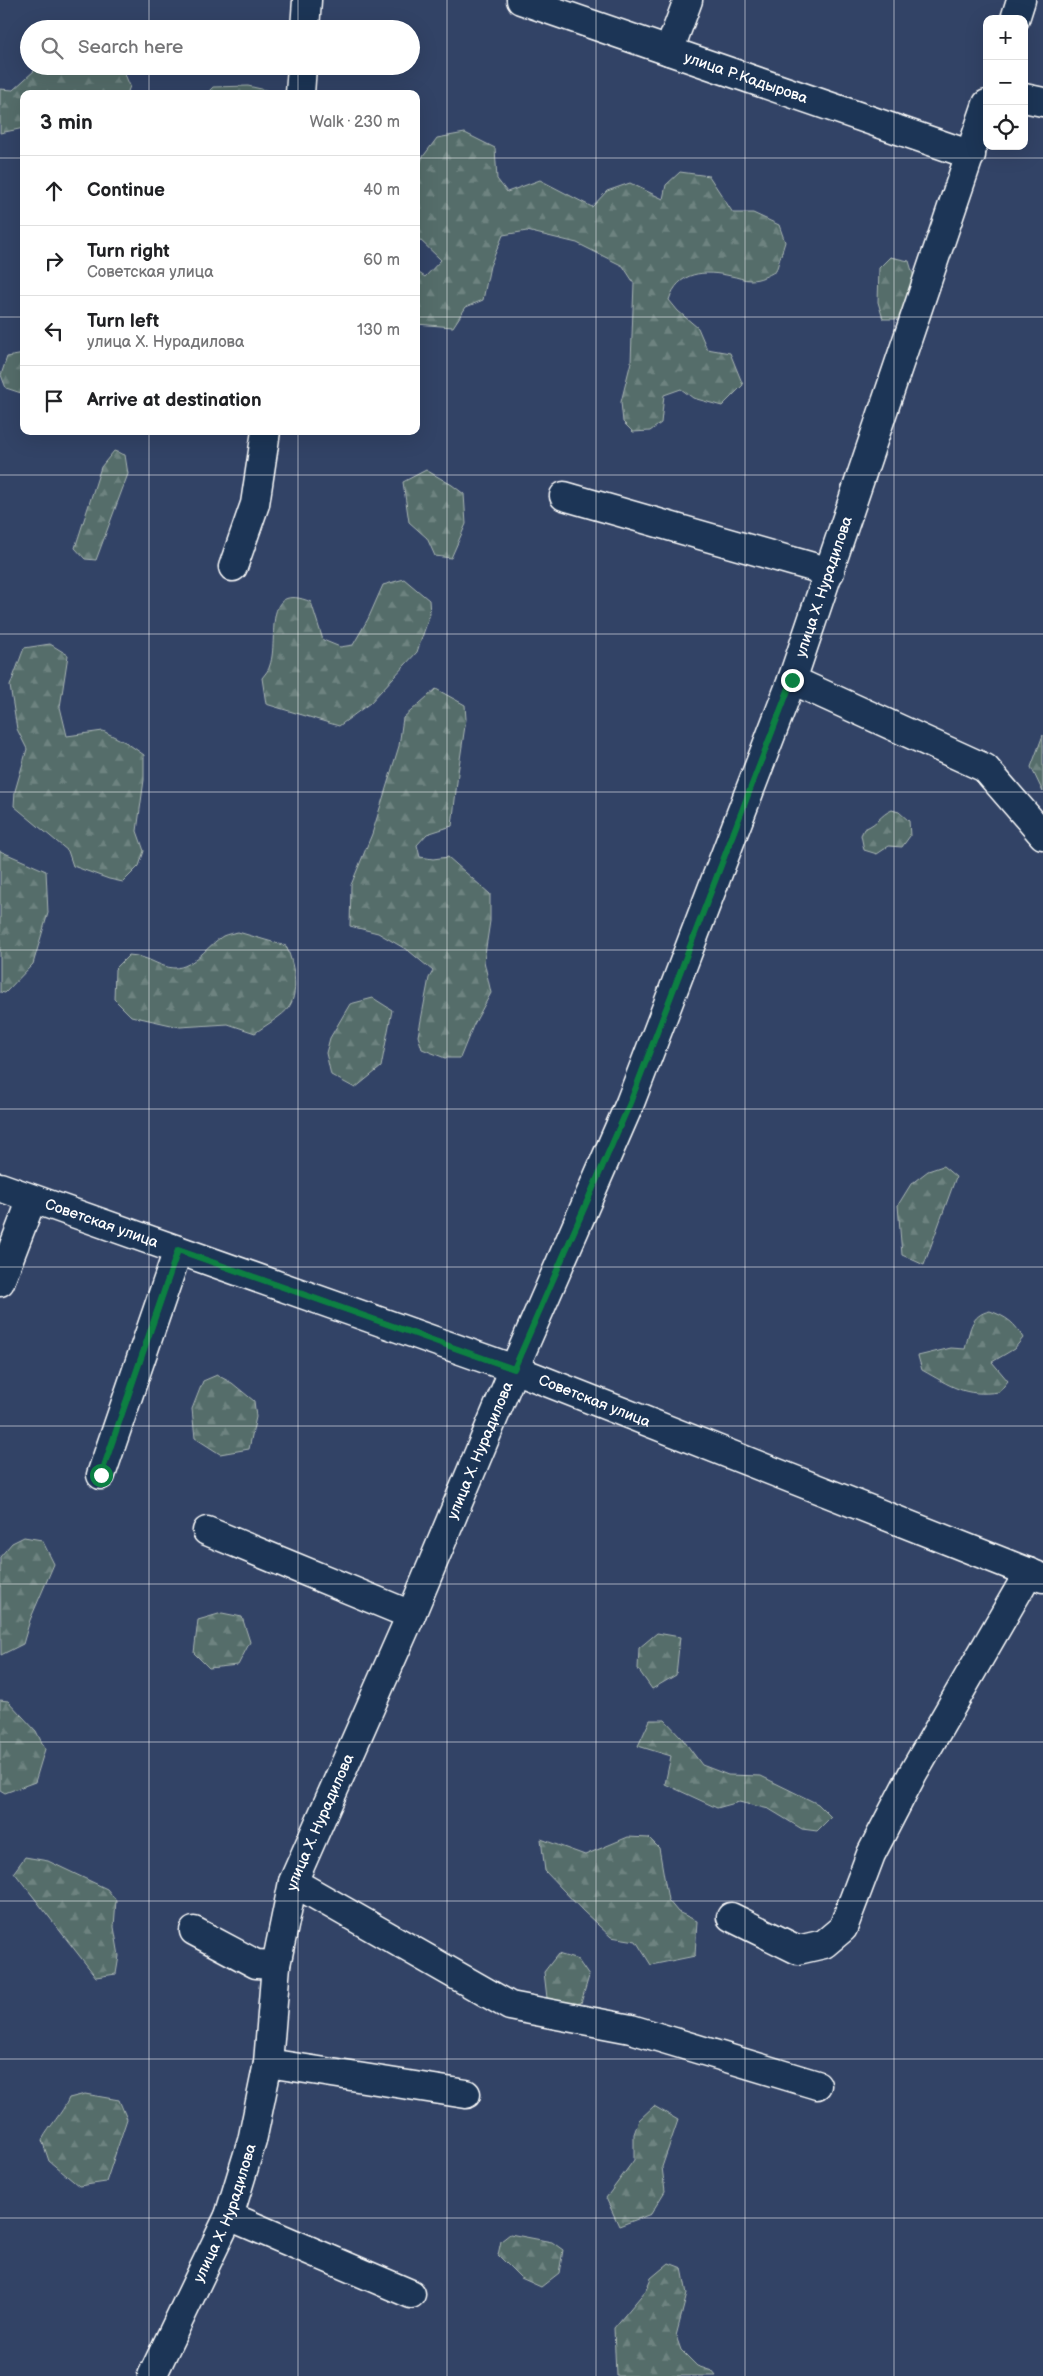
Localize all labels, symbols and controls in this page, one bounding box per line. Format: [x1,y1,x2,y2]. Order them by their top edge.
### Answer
map controls [983,15,1028,150]
button: + [983,15,1028,60]
search box [20,20,420,75]
icon: search [38,34,66,62]
text: Search here [78,36,183,59]
street label: улица Р.Кадырова [682,48,810,108]
button: − [983,60,1028,105]
button: locate [983,105,1028,150]
text: 3 min [40,110,93,135]
text: Walk · 230 m [310,113,400,132]
icon: ahead [40,177,68,205]
text: Continue [87,179,165,202]
text: 40 m [363,181,400,200]
text: Turn right [87,240,170,263]
icon: right [40,247,68,275]
text: 60 m [363,251,400,270]
text: Советская улица [87,263,214,282]
text: Turn left [87,310,159,333]
icon: left [40,317,68,345]
text: 130 m [357,321,400,340]
text: улица Х. Нурадилова [87,333,244,352]
icon: arrive [40,387,68,415]
text: Arrive at destination [87,389,262,412]
street label: улица Х. Нурадилова [791,514,857,660]
route end [781,669,804,692]
street label: Советская улица [42,1195,161,1252]
street label: Советская улица [536,1371,653,1432]
street label: улица Х. Нурадилова [443,1379,518,1522]
route start [90,1464,113,1487]
street label: улица Х. Нурадилова [282,1751,358,1892]
street label: улица Х. Нурадилова [189,2141,261,2286]

